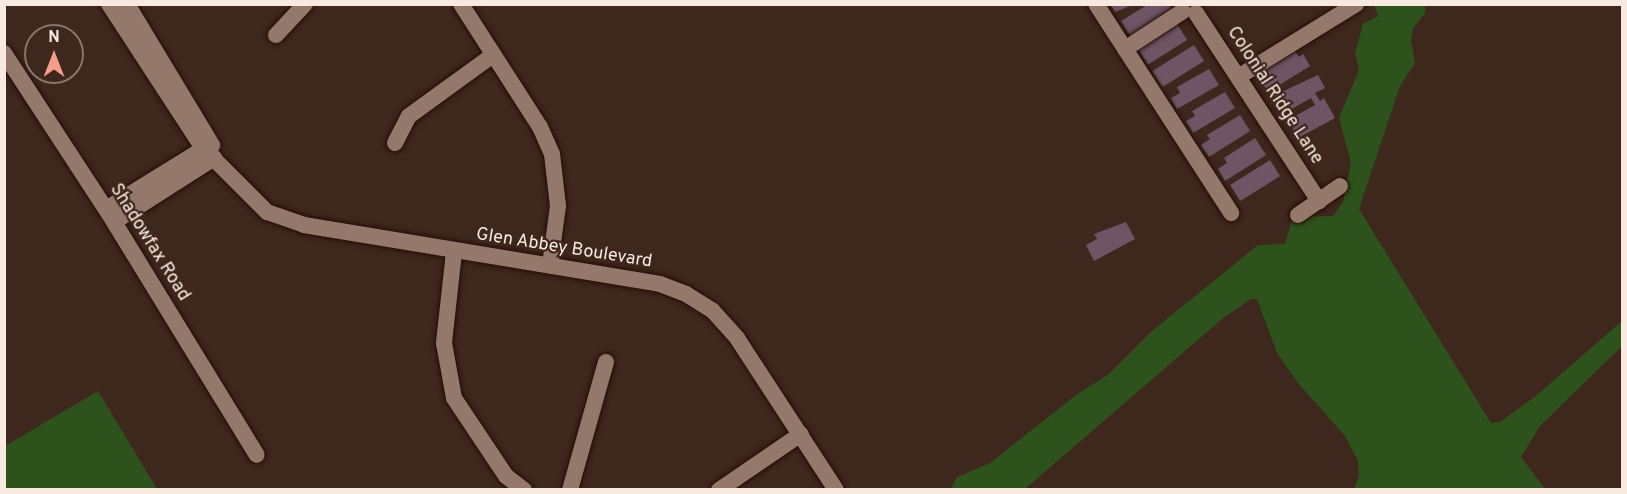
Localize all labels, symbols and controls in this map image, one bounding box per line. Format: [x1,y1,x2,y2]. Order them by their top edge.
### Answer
street label: Colonial Ridge Lane [1221,23,1327,169]
north arrow [24,24,84,84]
text: N [48,28,60,48]
street label: Shadowfax Road [104,180,194,306]
street label: Glen Abbey Boulevard [474,224,654,274]

